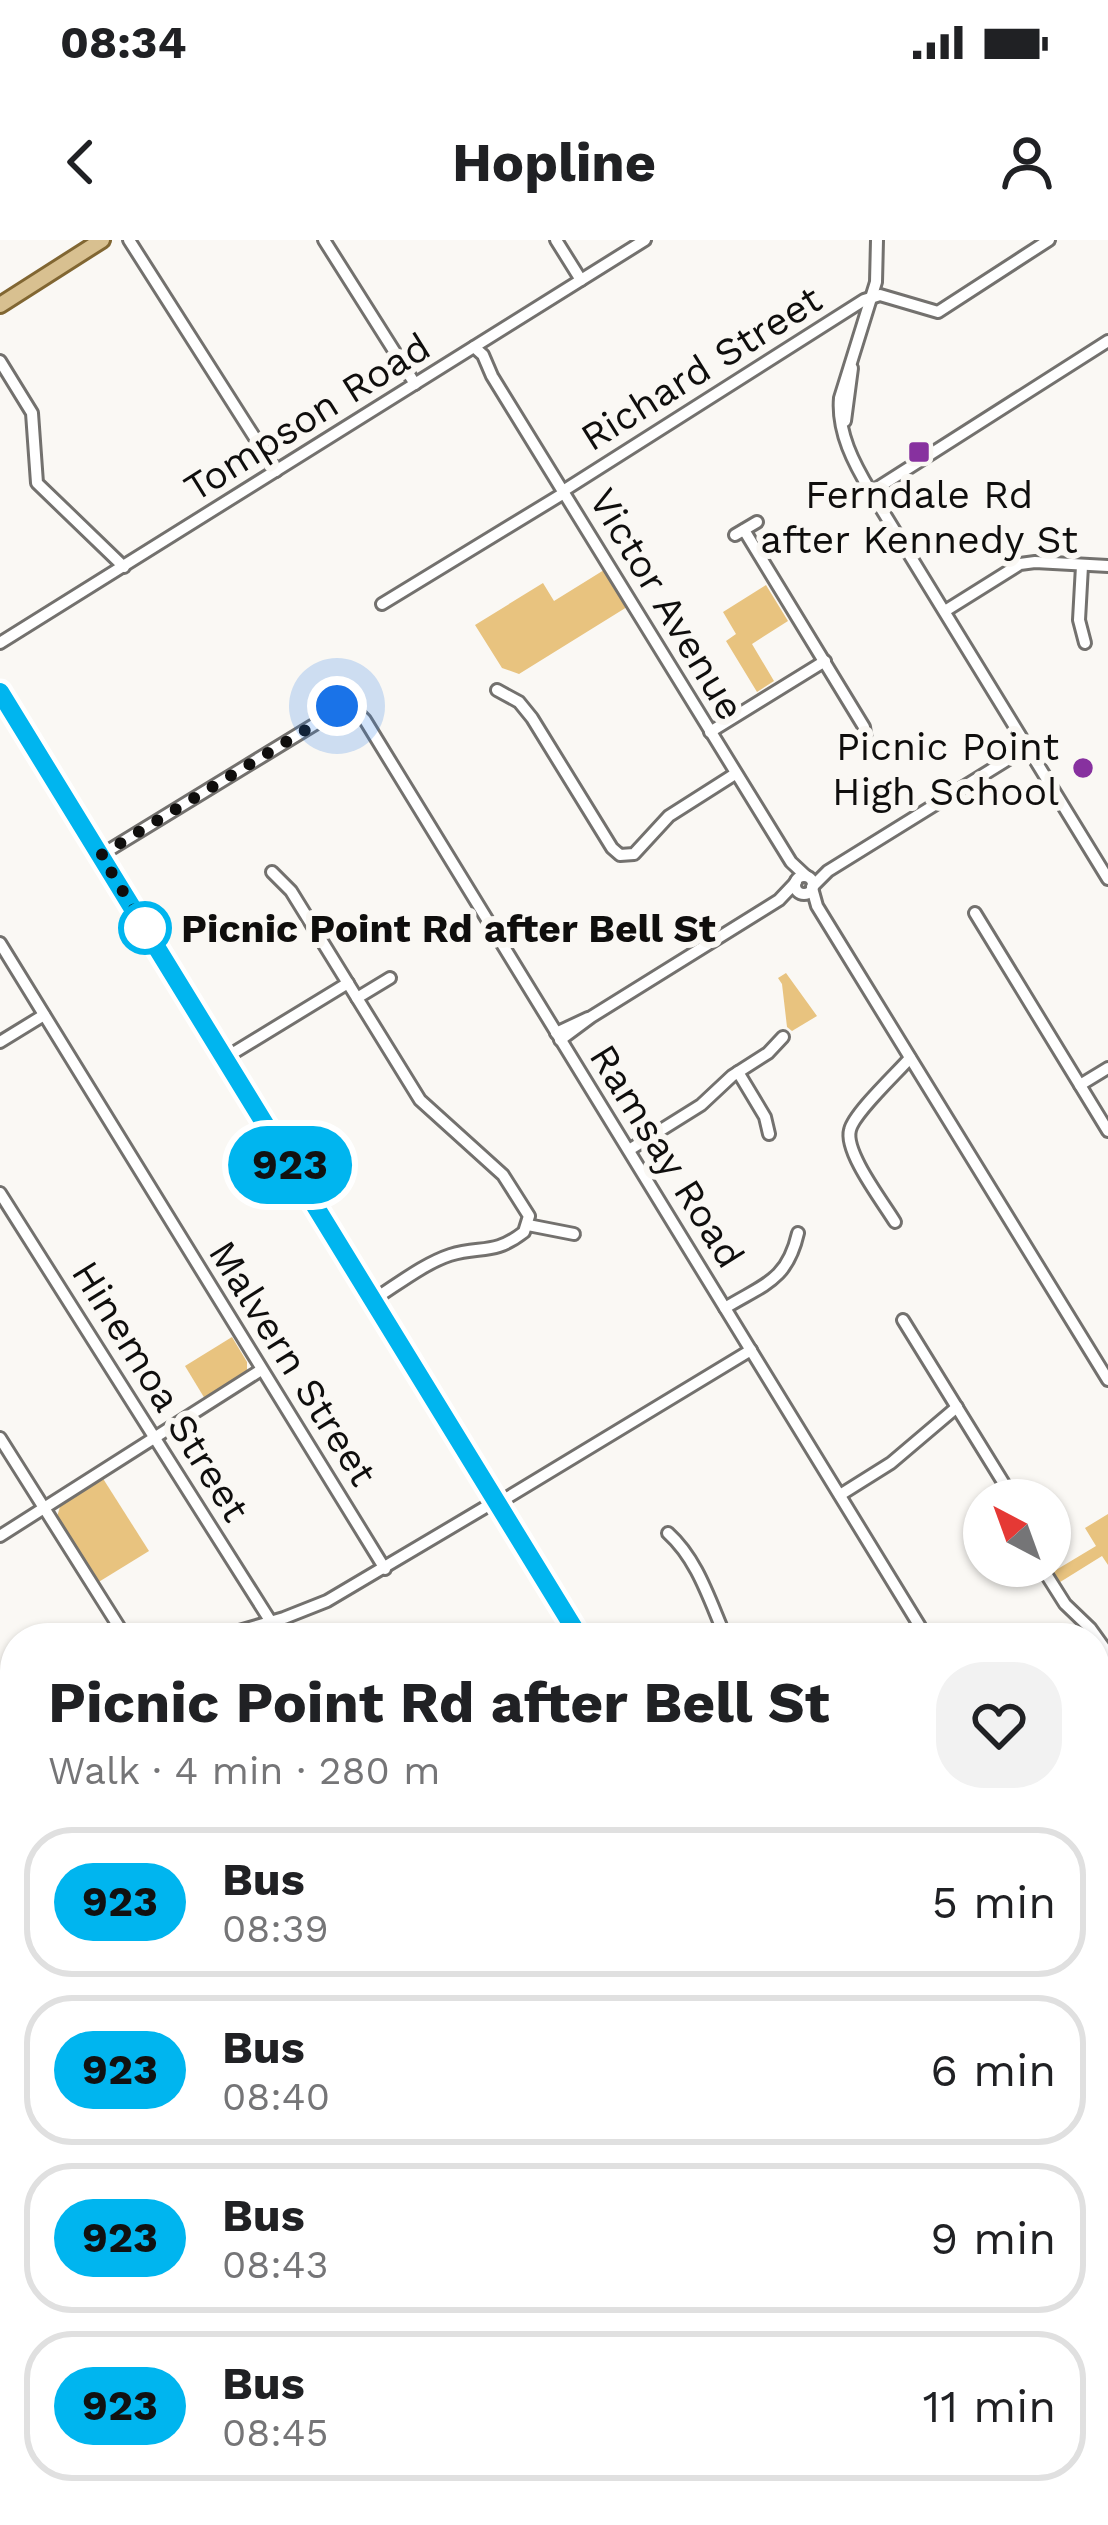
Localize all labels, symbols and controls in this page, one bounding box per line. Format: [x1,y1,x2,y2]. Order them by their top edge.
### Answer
text: 08:34 [60,16,187,69]
icon: back [48,129,114,195]
icon: person [994,129,1060,195]
text: Hopline [452,131,656,194]
street label: Richard Street [573,276,829,460]
street label: Tompson Road [176,323,438,511]
marker: Ferndale Rd after Kennedy St [906,439,932,465]
place label: Ferndale Rd after Kennedy St [760,472,1078,562]
street label: Victor Avenue [580,480,754,728]
your location [307,676,367,736]
place label: Picnic Point High School [832,724,1059,814]
marker: Picnic Point High School [1070,755,1096,781]
marker: Picnic Point Rd after Bell St [120,903,170,953]
place label: Picnic Point Rd after Bell St [181,906,716,951]
street label: Ramsay Road [581,1036,753,1276]
line badge: 923 [221,1126,359,1204]
text: 923 [252,1140,328,1189]
street label: Malvern Street [200,1232,386,1494]
street label: Hinemoa Street [63,1253,259,1529]
north arrow [963,1479,1071,1587]
map controls [963,1479,1071,1587]
button: heart [936,1662,1062,1788]
text: Picnic Point Rd after Bell St [48,1669,830,1736]
text: Walk · 4 min · 280 m [48,1748,440,1793]
text: Bus [222,1853,305,1906]
text: 5 min [932,1876,1056,1929]
text: 923 [82,1877,158,1926]
text: 08:39 [222,1906,329,1951]
text: Bus [222,2021,305,2074]
text: 6 min [931,2044,1056,2097]
text: 923 [82,2045,158,2094]
text: 08:40 [222,2074,330,2119]
text: Bus [222,2189,305,2242]
text: 9 min [930,2212,1056,2265]
text: 923 [82,2213,158,2262]
text: 08:43 [222,2242,328,2287]
text: Bus [222,2357,305,2410]
text: 11 min [923,2380,1056,2433]
text: 923 [82,2381,158,2430]
text: 08:45 [222,2410,328,2455]

